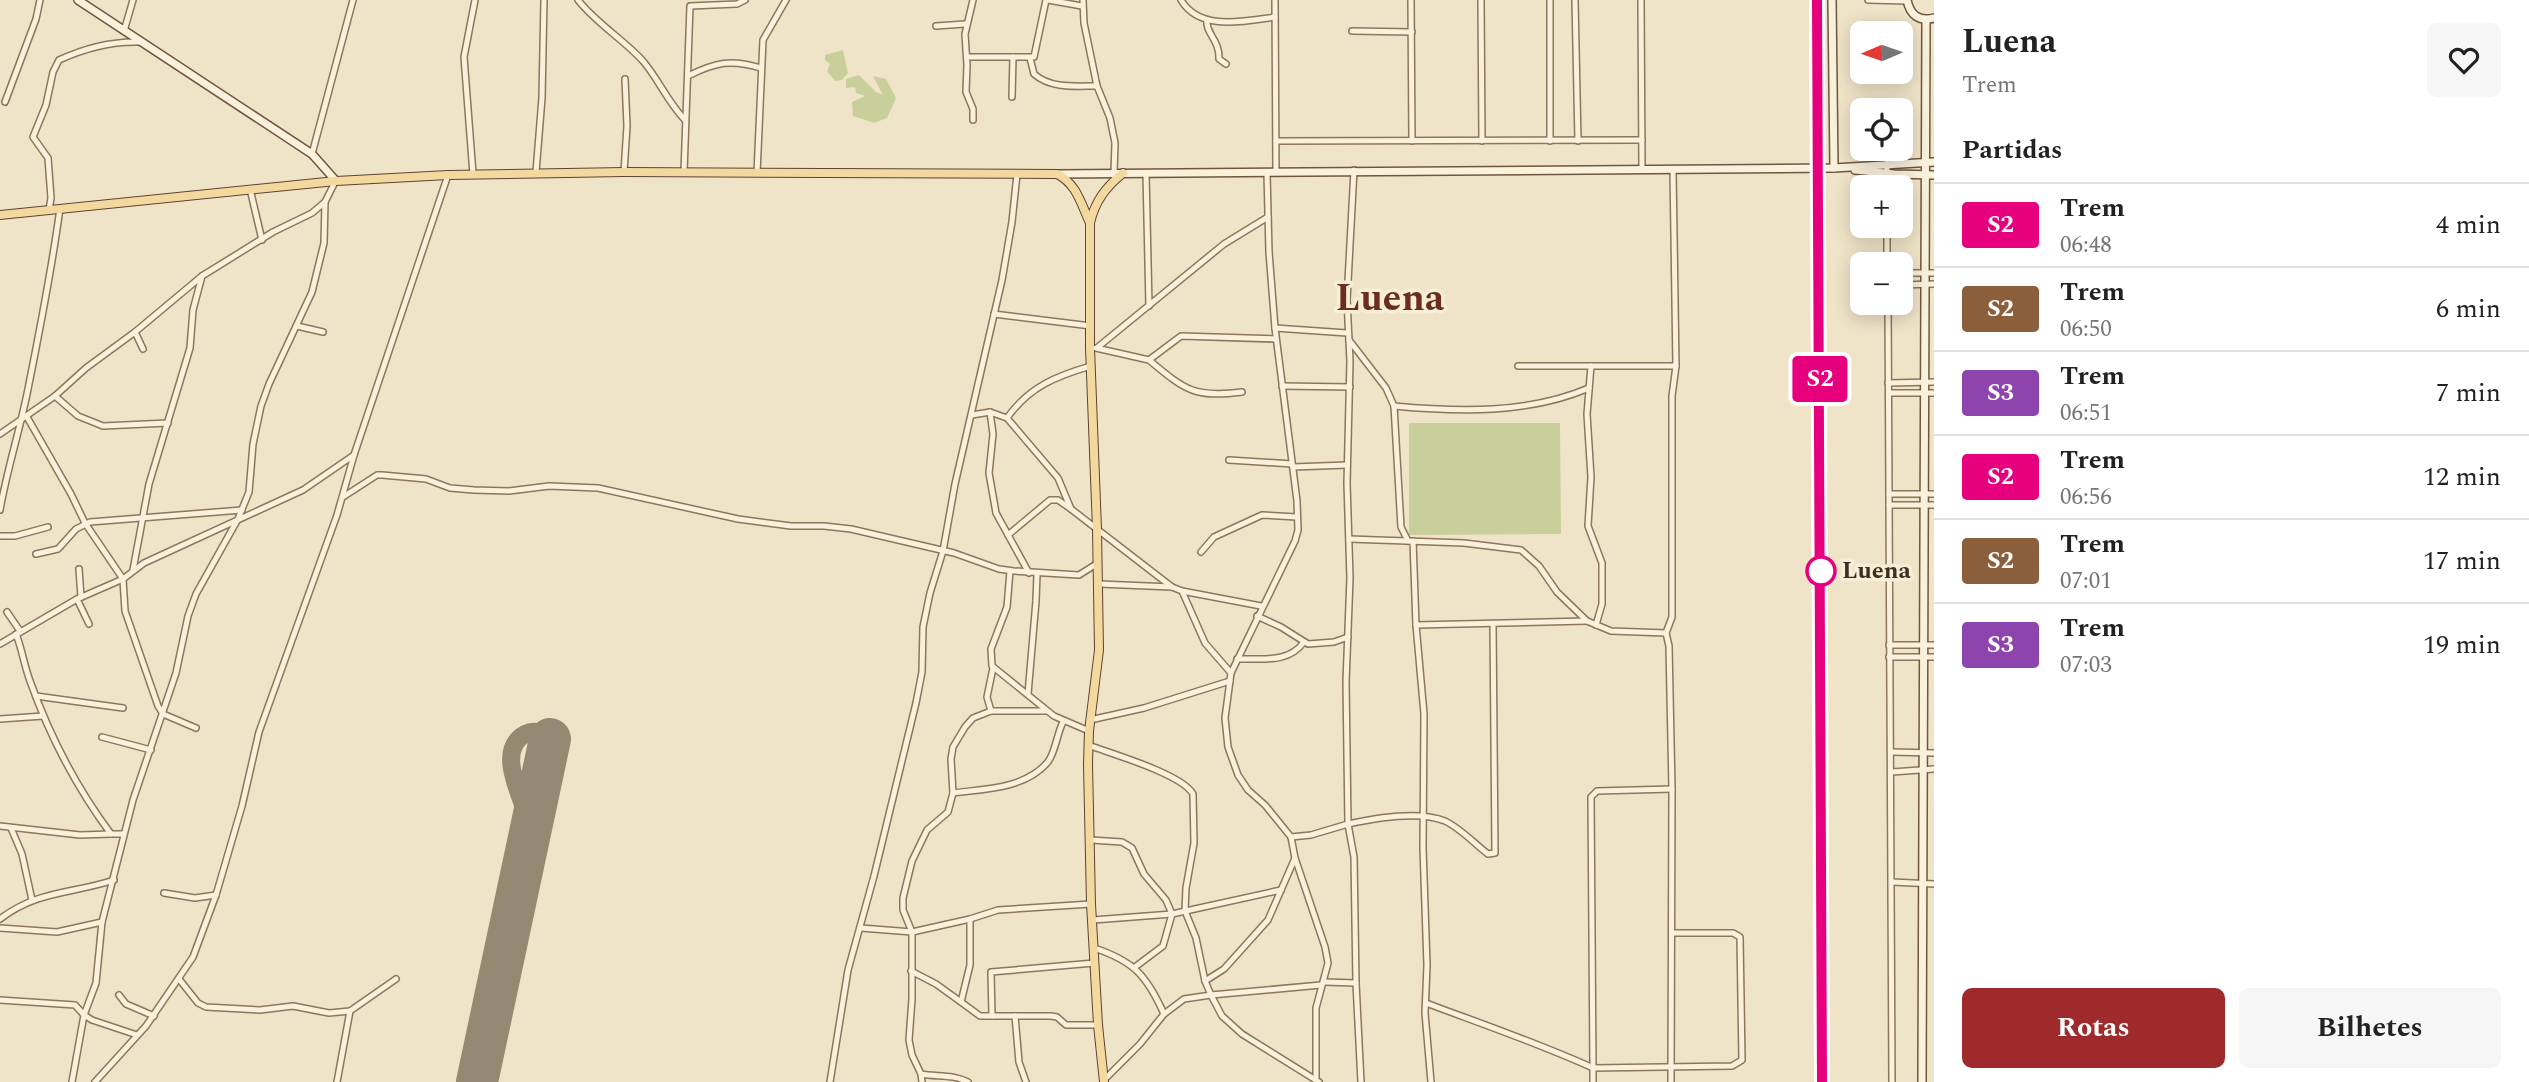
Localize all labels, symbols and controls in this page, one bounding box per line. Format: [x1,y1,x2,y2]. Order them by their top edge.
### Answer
text: Luena [1962,17,2057,67]
north arrow [1850,21,1913,84]
map controls [1850,21,1913,315]
button: heart [2427,23,2501,97]
text: Trem [1962,68,2017,103]
button: locate [1850,98,1913,161]
text: Partidas [1962,130,2062,170]
button: + [1850,175,1913,238]
text: Trem [2060,188,2125,228]
text: 4 min [2436,205,2501,245]
text: S2 [1987,207,2014,243]
text: 06:48 [2060,228,2112,263]
button: − [1850,252,1913,315]
district label: Luena [1336,270,1445,328]
text: Trem [2060,272,2125,312]
text: 6 min [2436,289,2501,329]
text: S2 [1987,291,2014,327]
text: 06:50 [2060,312,2112,347]
line badge: S2 [1788,356,1852,402]
text: Trem [2060,356,2125,396]
text: S2 [1806,361,1834,397]
text: 7 min [2436,373,2501,413]
text: S3 [1987,375,2014,411]
text: 06:51 [2060,396,2112,431]
text: Trem [2060,440,2125,480]
text: 12 min [2423,457,2501,497]
text: S2 [1987,459,2014,495]
text: 06:56 [2060,480,2112,515]
text: Trem [2060,524,2125,564]
text: 17 min [2423,541,2501,581]
text: S2 [1987,543,2014,579]
place label: Luena [1842,553,1911,589]
marker: Luena [1806,556,1836,586]
text: 07:01 [2060,564,2112,599]
text: Trem [2060,608,2125,648]
text: 19 min [2423,625,2501,665]
text: S3 [1987,627,2014,663]
text: 07:03 [2060,648,2112,683]
button: Rotas [1962,988,2225,1068]
button: Bilhetes [2239,988,2501,1068]

